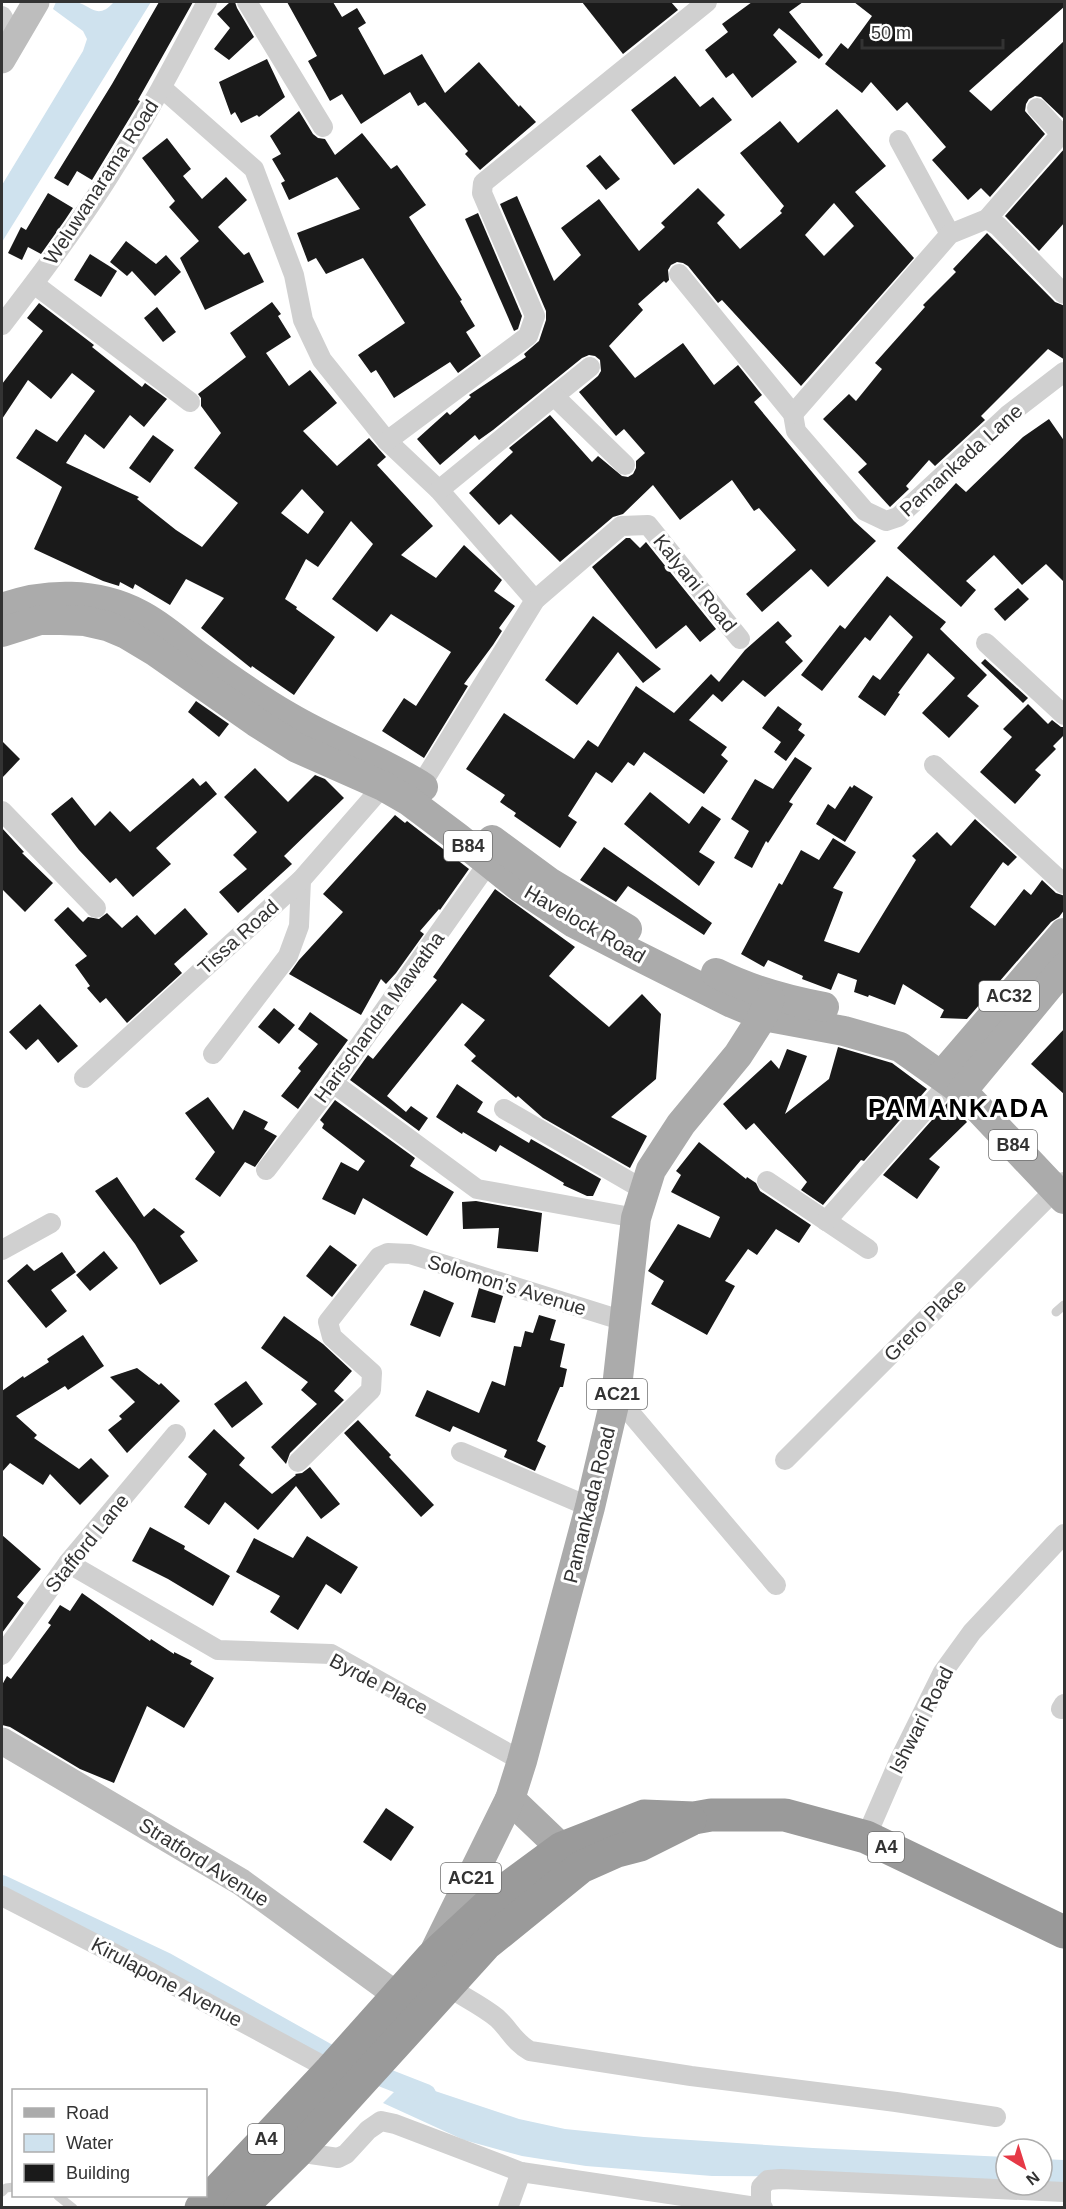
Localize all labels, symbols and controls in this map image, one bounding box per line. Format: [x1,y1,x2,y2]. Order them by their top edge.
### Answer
scale bar [862,12,1003,50]
text: 50 m [871,23,911,43]
street label: Weluwanarama Road [40,96,162,268]
street label: Pamankada Lane [895,399,1027,521]
street label: Kalyani Road [649,530,741,636]
road number: B84 [444,831,492,861]
street label: Havelock Road [521,881,649,967]
street label: Tissa Road [193,895,283,979]
street label: Harischandra Mawatha [310,927,449,1107]
road number: AC32 [979,981,1039,1011]
district label: PAMANKADA [868,1093,1050,1123]
road number: B84 [989,1130,1037,1160]
street label: Solomon's Avenue [425,1250,589,1320]
street label: Grero Place [879,1274,971,1366]
road number: AC21 [587,1379,647,1409]
street label: Pamankada Road [559,1425,619,1585]
street label: Stafford Lane [41,1490,133,1596]
street label: Byrde Place [326,1649,432,1719]
street label: Ishwari Road [885,1663,957,1777]
street label: Stratford Avenue [135,1813,273,1911]
road number: A4 [868,1832,904,1862]
road number: AC21 [441,1863,501,1893]
street label: Kirulapone Avenue [88,1933,246,2031]
legend [12,2089,207,2197]
text: Road [66,2103,109,2123]
road number: A4 [248,2124,284,2154]
text: Water [66,2133,113,2153]
north arrow [994,2137,1054,2197]
text: Building [66,2163,130,2183]
text: N [1023,2168,1043,2189]

